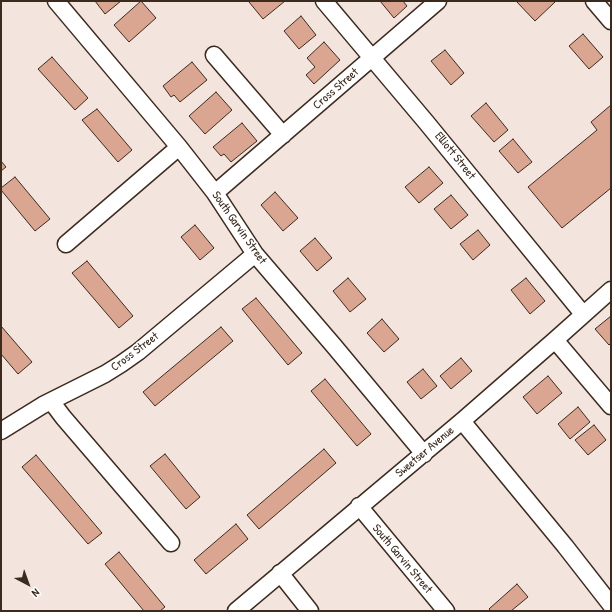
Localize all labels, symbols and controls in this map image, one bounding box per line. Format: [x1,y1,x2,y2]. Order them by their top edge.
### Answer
street label: Cross Street [310,65,362,113]
street label: Elliott Street [431,129,479,183]
street label: South Garvin Street [209,189,269,267]
street label: Cross Street [108,329,162,375]
street label: Sweetser Avenue [393,423,457,481]
street label: South Garvin Street [369,522,435,596]
north arrow [8,564,48,604]
text: N [29,586,43,600]

